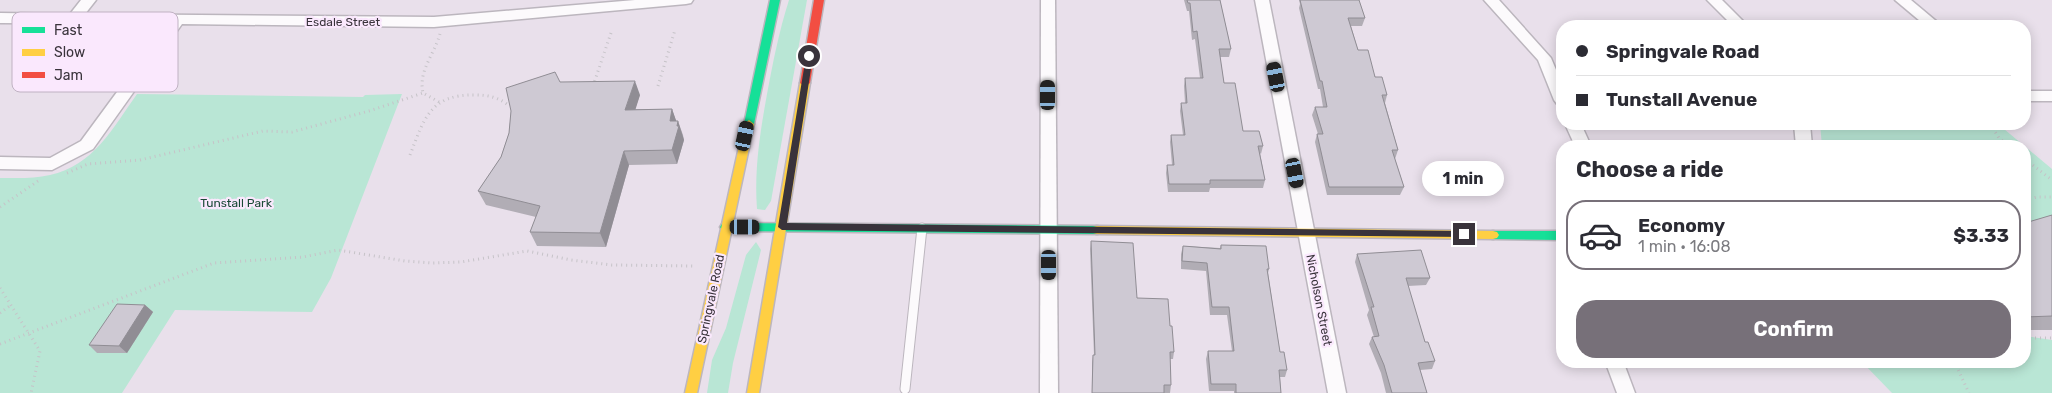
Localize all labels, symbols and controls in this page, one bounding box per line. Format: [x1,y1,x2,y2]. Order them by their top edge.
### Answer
legend [12,12,178,92]
street label: Esdale Street [306,15,381,29]
text: Fast [54,22,83,39]
text: Springvale Road [1606,40,1760,63]
text: Slow [54,44,85,61]
route start [798,45,820,67]
car [1265,61,1286,93]
text: Jam [54,67,83,84]
car [1040,80,1055,110]
text: Tunstall Avenue [1606,88,1757,111]
car [734,120,755,152]
text: Choose a ride [1576,156,1723,183]
car [1284,157,1305,189]
callout: 1 min [1423,162,1505,196]
text: 1 min [1443,169,1483,188]
park label: Tunstall Park [200,196,273,210]
icon: car [1578,213,1623,258]
text: Economy [1638,214,1725,237]
car [730,220,760,235]
route end [1453,223,1475,245]
text: $3.33 [1953,224,2009,247]
text: 1 min · 16:08 [1638,237,1731,256]
car [1041,250,1056,280]
street label: Springvale Road [695,253,727,345]
street label: Nicholson Street [1303,253,1335,347]
button: Confirm [1576,300,2011,358]

